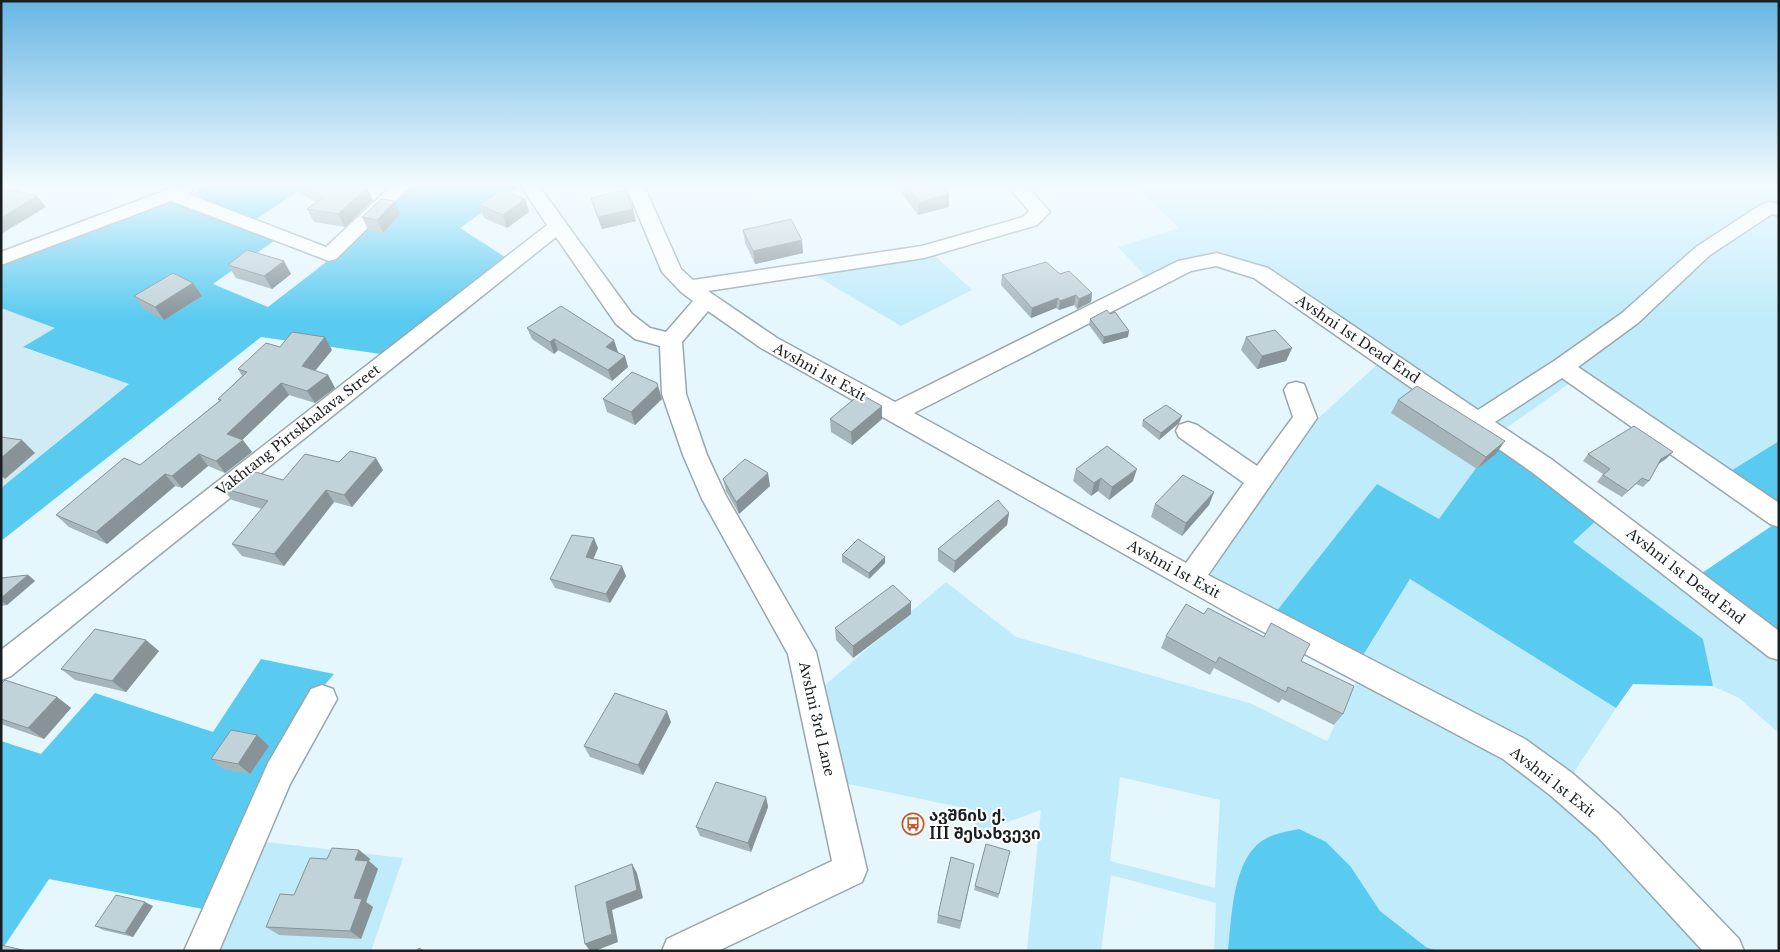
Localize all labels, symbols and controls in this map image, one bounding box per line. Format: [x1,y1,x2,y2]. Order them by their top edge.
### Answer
street label: Avshni 1st Dead End [1292,290,1424,387]
street label: Avshni 1st Exit [770,339,870,405]
street label: Vakhtang Pirtskhalava Street [211,360,384,500]
street label: Avshni 1st Dead End [1622,523,1749,628]
street label: Avshni 1st Exit [1124,536,1224,602]
street label: Avshni 3rd Lane [795,659,839,778]
street label: Avshni 1st Exit [1506,742,1600,821]
place label: ავშნის ქ. III შესახვევი [929,805,1041,843]
bus stop icon: ავშნის ქ. III შესახვევი [901,812,925,836]

